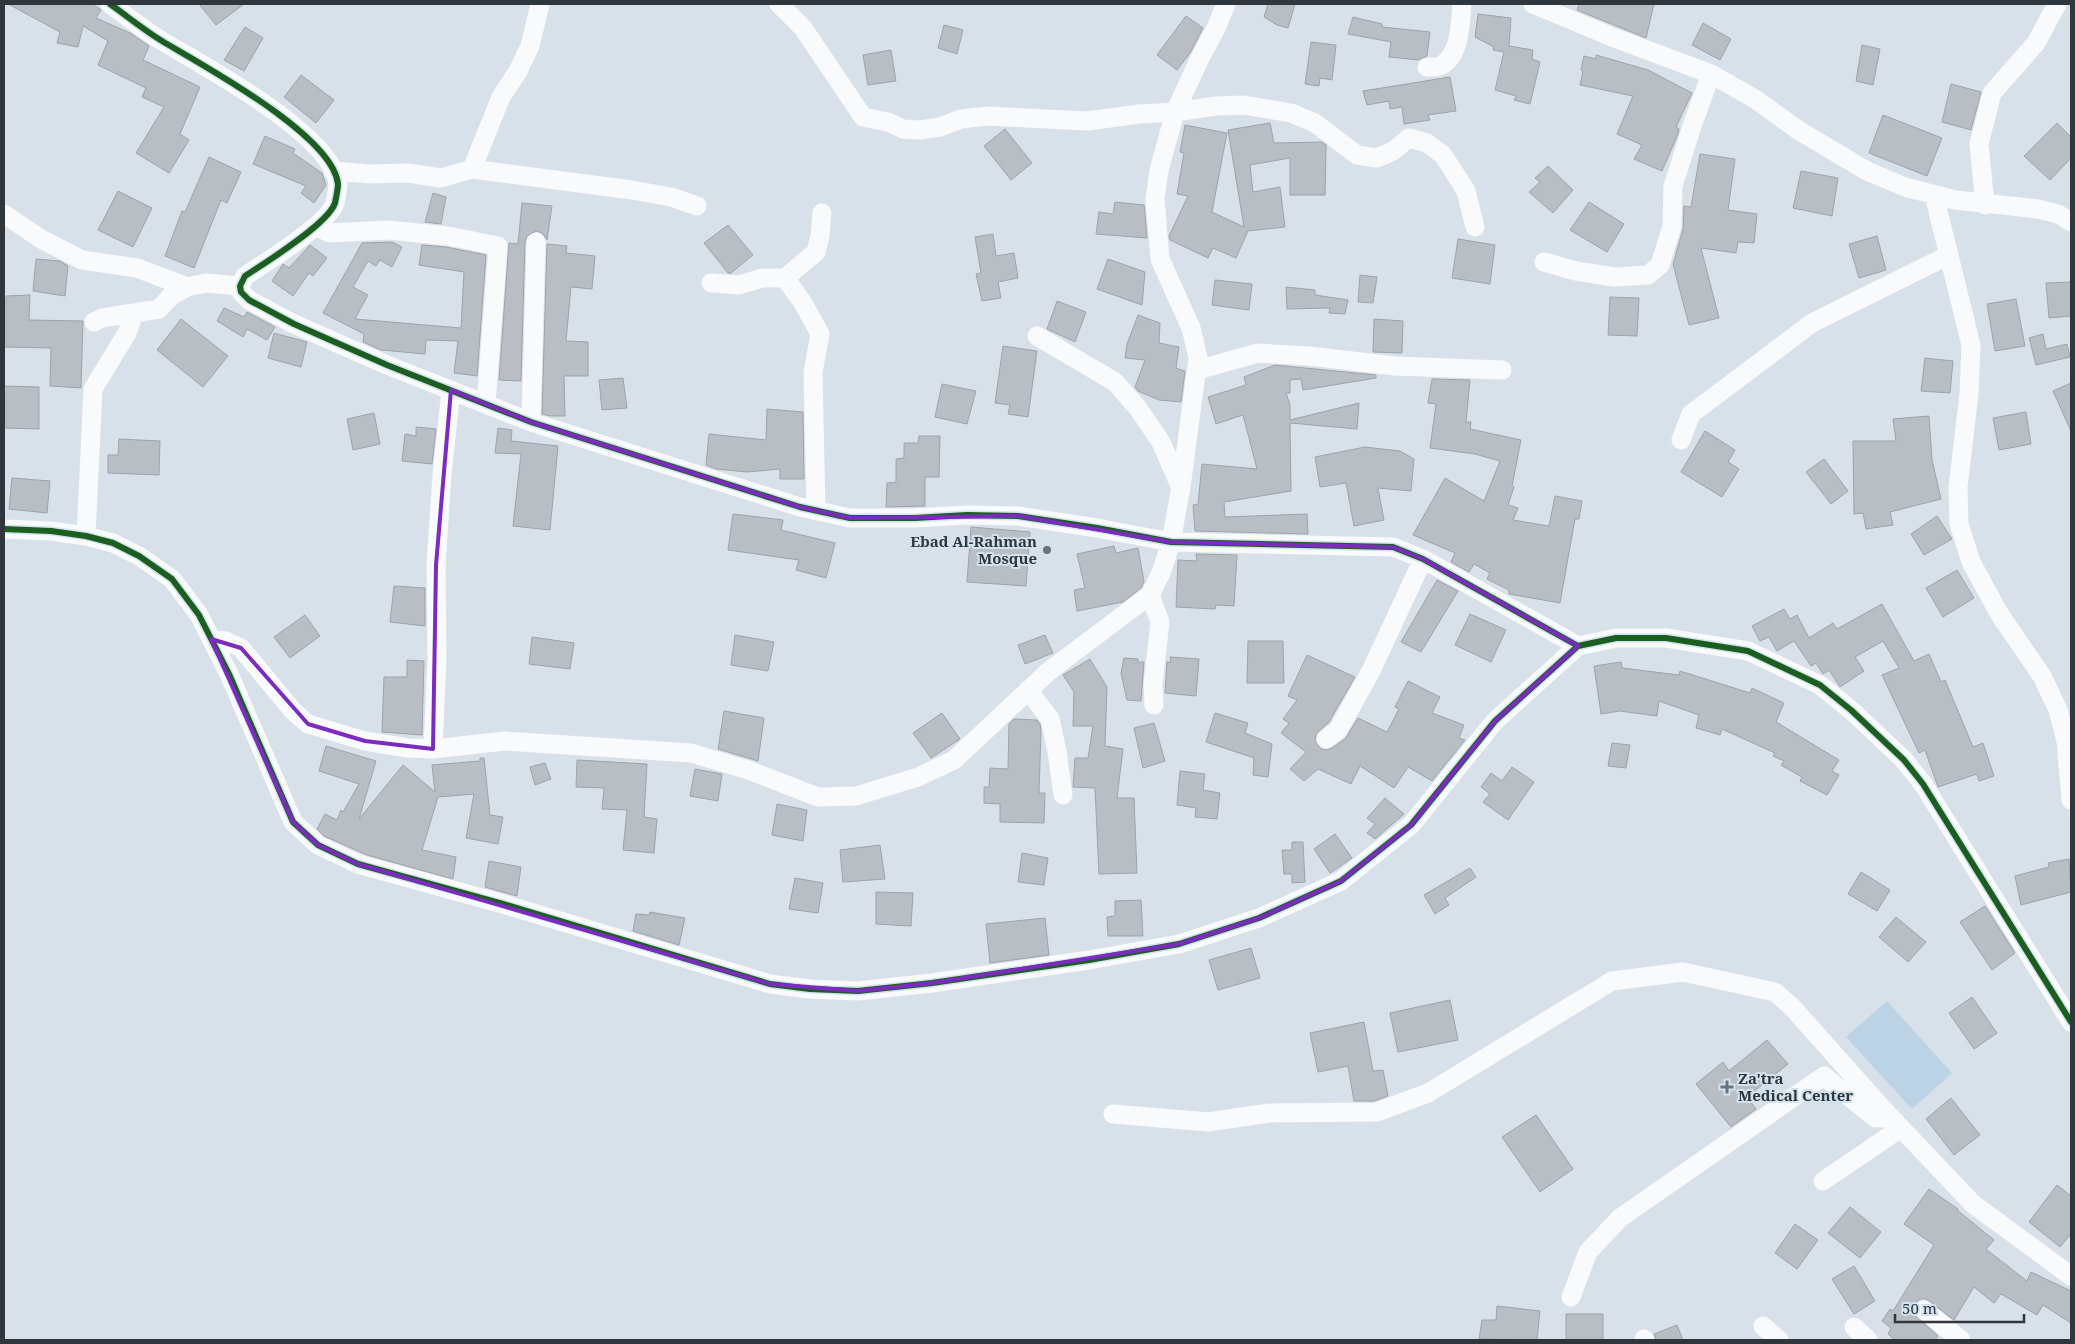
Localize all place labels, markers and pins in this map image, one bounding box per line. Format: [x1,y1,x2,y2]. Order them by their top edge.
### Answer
place label: Ebad Al-Rahman Mosque [910,531,1037,568]
marker: Ebad Al-Rahman Mosque [1041,544,1053,556]
place label: Za'tra Medical Center [1738,1068,1853,1105]
marker: Za'tra Medical Center [1720,1080,1734,1094]

